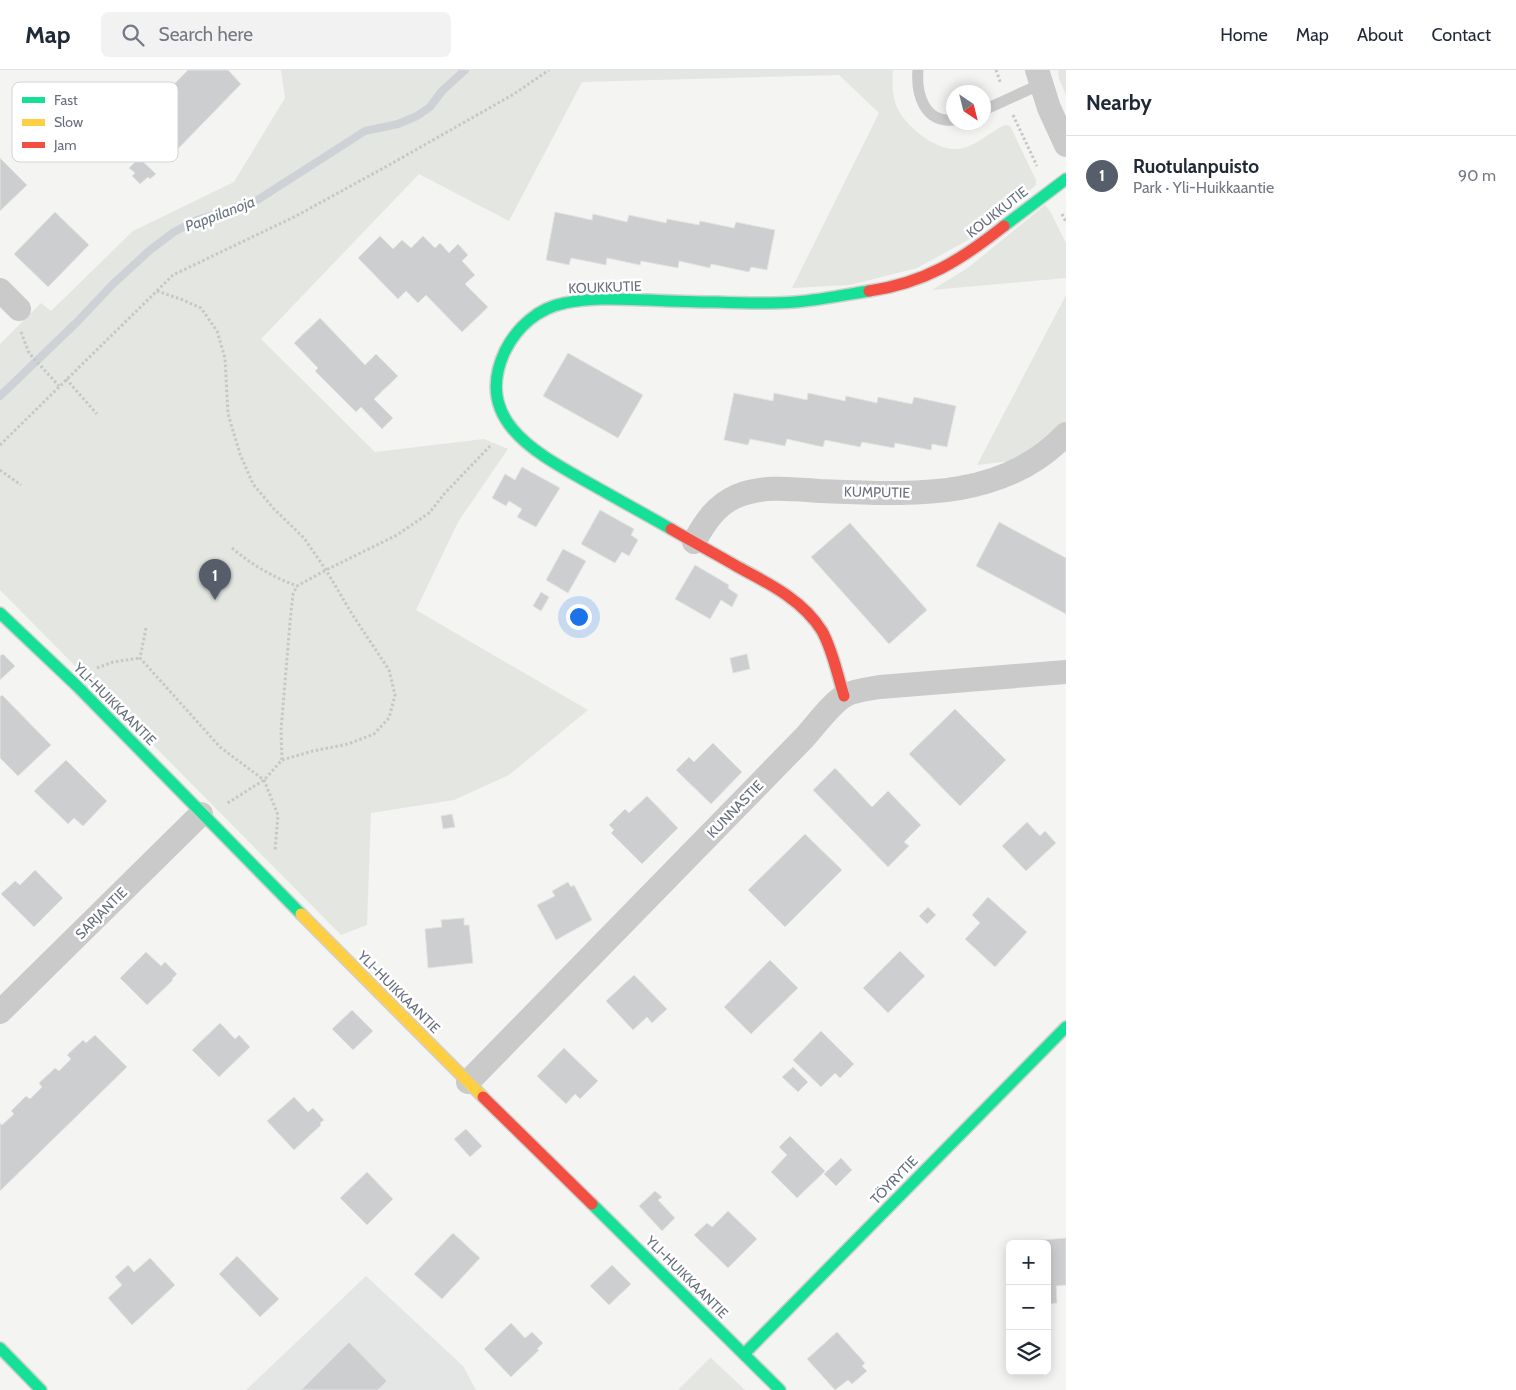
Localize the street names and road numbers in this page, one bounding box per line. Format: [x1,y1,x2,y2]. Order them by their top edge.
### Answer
street label: KOUKKUTIE [963,182,1032,242]
street label: KOUKKUTIE [568,277,642,297]
street label: KUMPUTIE [844,482,910,502]
street label: YLI-HUIKKAANTIE [69,658,160,749]
street label: KUNNASTIE [703,776,767,842]
street label: SARJANTIE [71,883,131,943]
street label: YLI-HUIKKAANTIE [353,946,444,1037]
street label: TÖYRYTIE [867,1152,922,1208]
street label: YLI-HUIKKAANTIE [641,1231,732,1322]

